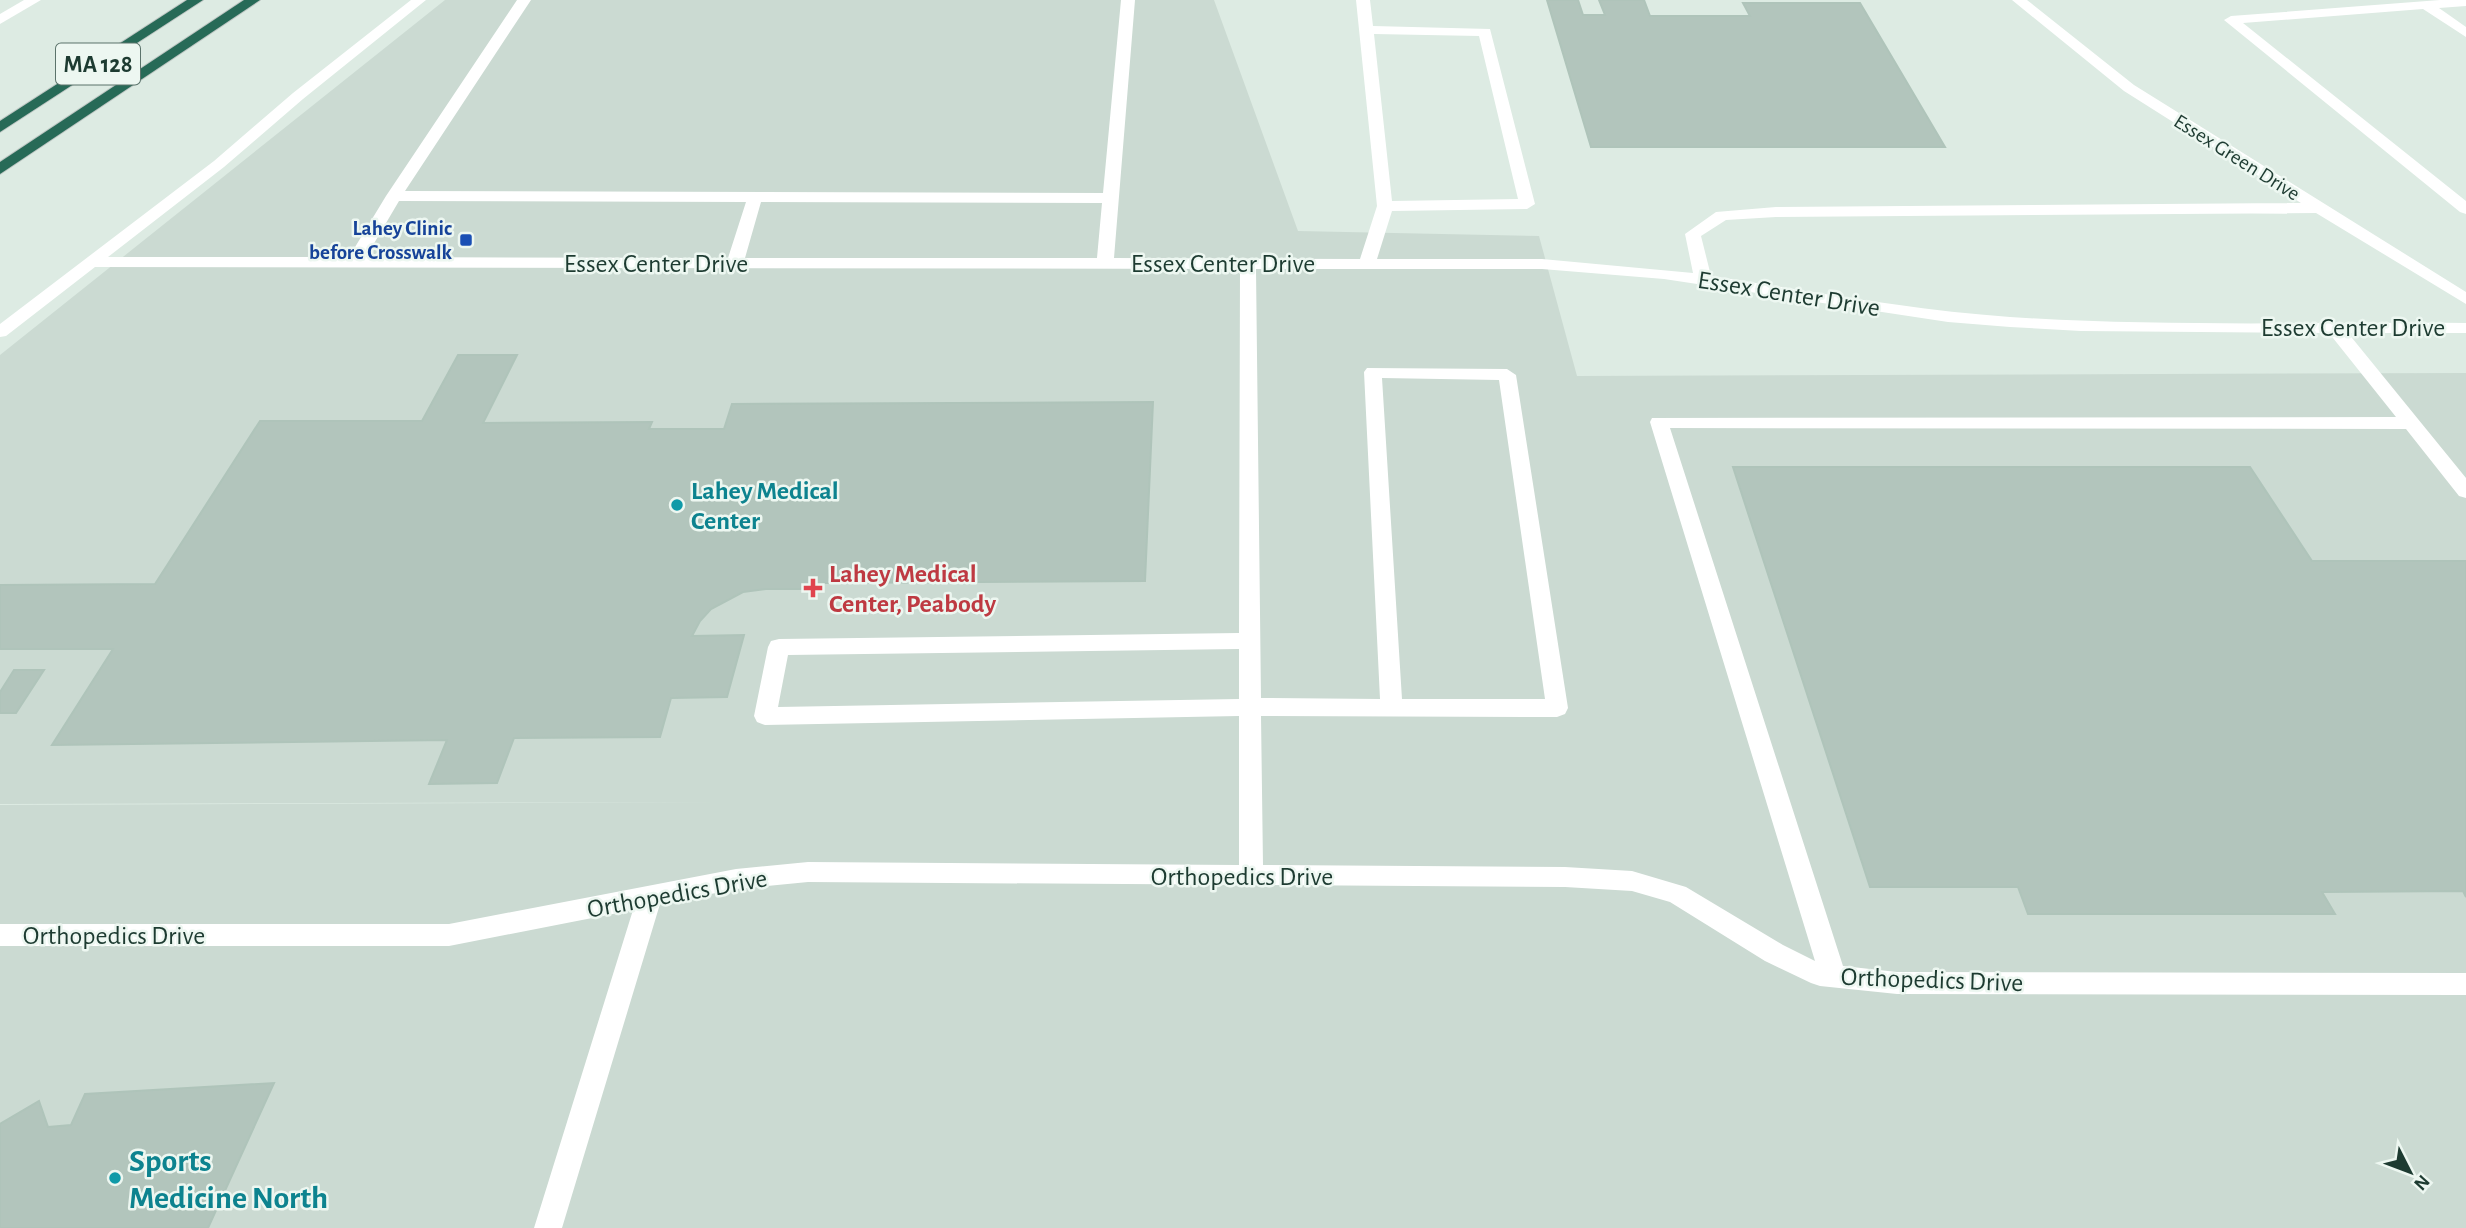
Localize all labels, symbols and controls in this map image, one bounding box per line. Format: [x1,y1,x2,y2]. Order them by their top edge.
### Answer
road number: MA 128 [56,43,140,84]
street label: Essex Green Drive [2170,110,2303,205]
place label: Lahey Clinic before Crosswalk [309,218,453,263]
marker: Lahey Clinic before Crosswalk [458,232,474,248]
street label: Essex Center Drive [564,251,748,277]
street label: Essex Center Drive [1131,251,1315,277]
street label: Essex Center Drive [1696,267,1882,321]
street label: Essex Center Drive [2261,315,2445,341]
place label: Lahey Medical Center [691,478,839,534]
marker: Lahey Medical Center [669,497,685,513]
place label: Lahey Medical Center, Peabody [829,561,996,617]
marker: Lahey Medical Center, Peabody [803,578,823,598]
street label: Orthopedics Drive [1151,864,1333,890]
street label: Orthopedics Drive [585,865,769,923]
street label: Orthopedics Drive [23,923,205,949]
street label: Orthopedics Drive [1840,964,2024,996]
north arrow [2375,1137,2445,1207]
place label: Sports Medicine North [129,1145,328,1214]
marker: Sports Medicine North [107,1170,123,1186]
text: N [2410,1171,2433,1194]

